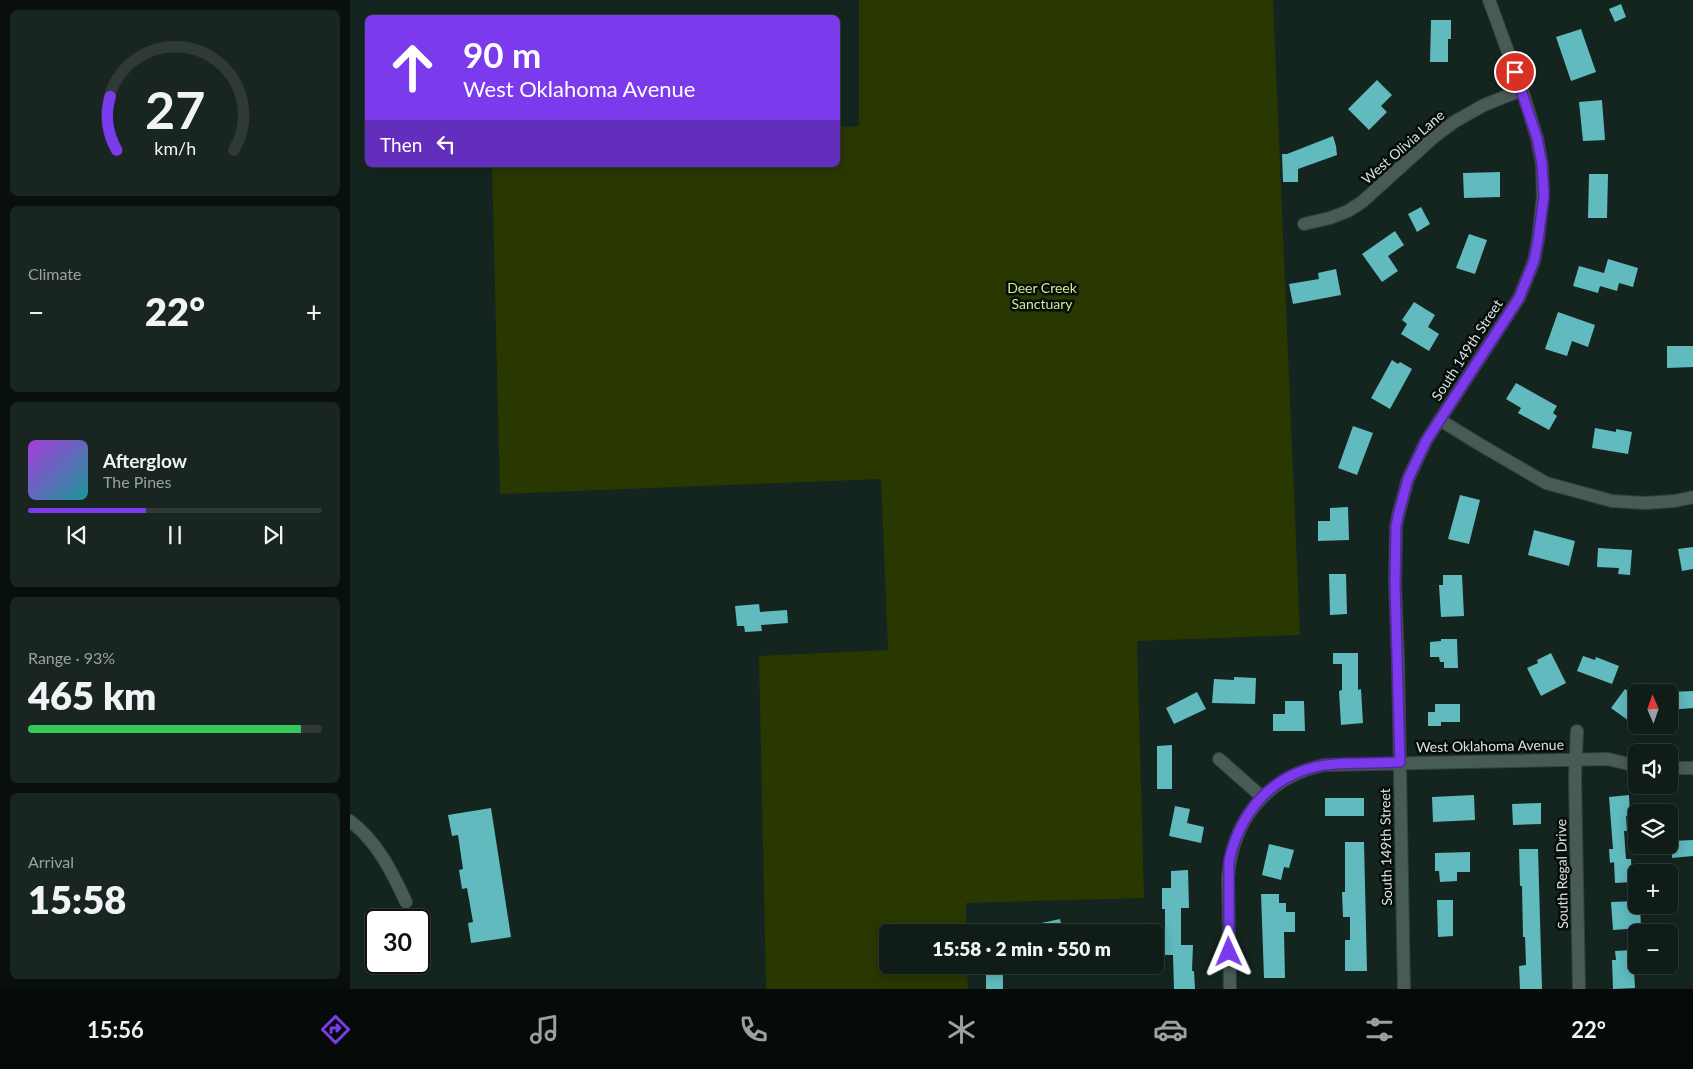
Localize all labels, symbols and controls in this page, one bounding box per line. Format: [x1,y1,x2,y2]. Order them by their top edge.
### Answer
text: 90 m [463,33,541,75]
icon: ahead [380,35,445,100]
pin [1494,51,1536,93]
icon: arrive [1501,58,1529,86]
text: West Oklahoma Avenue [463,75,695,102]
text: 27 [145,78,205,140]
street label: West Olivia Lane [1358,106,1447,187]
icon: left [432,130,460,158]
text: Then [380,133,422,156]
text: km/h [154,137,196,159]
text: Climate [28,264,81,283]
park label: Deer Creek Sanctuary [1007,279,1078,312]
text: 22° [145,288,205,334]
text: − [28,295,44,329]
text: + [306,295,322,329]
street label: South 149th Street [1427,296,1506,404]
text: Afterglow [103,449,187,472]
text: The Pines [103,472,172,491]
icon: previous [63,521,91,549]
icon: pause [161,521,189,549]
icon: next [259,521,287,549]
text: Range · 93% [28,648,115,667]
text: 465 km [28,672,156,718]
north arrow [1628,684,1678,734]
map controls [1628,684,1678,974]
street label: West Oklahoma Avenue [1416,736,1564,755]
button: sound [1628,744,1678,794]
street label: South 149th Street [1376,788,1395,906]
button: layers [1628,804,1678,854]
street label: South Regal Drive [1552,819,1571,929]
text: Arrival [28,852,74,871]
button: + [1628,864,1678,914]
text: 15:58 [28,876,126,922]
speed limit sign: 30 [365,909,430,974]
button: − [1628,924,1678,974]
position arrow [1202,925,1254,977]
text: 15:58 · 2 min · 550 m [932,937,1111,960]
icon: directions [318,1012,353,1047]
icon: music [527,1012,562,1047]
icon: phone [736,1012,771,1047]
icon: climate [944,1012,979,1047]
icon: car [1153,1012,1188,1047]
icon: filters [1362,1012,1397,1047]
text: 15:56 [87,1016,144,1043]
text: 22° [1571,1016,1606,1043]

